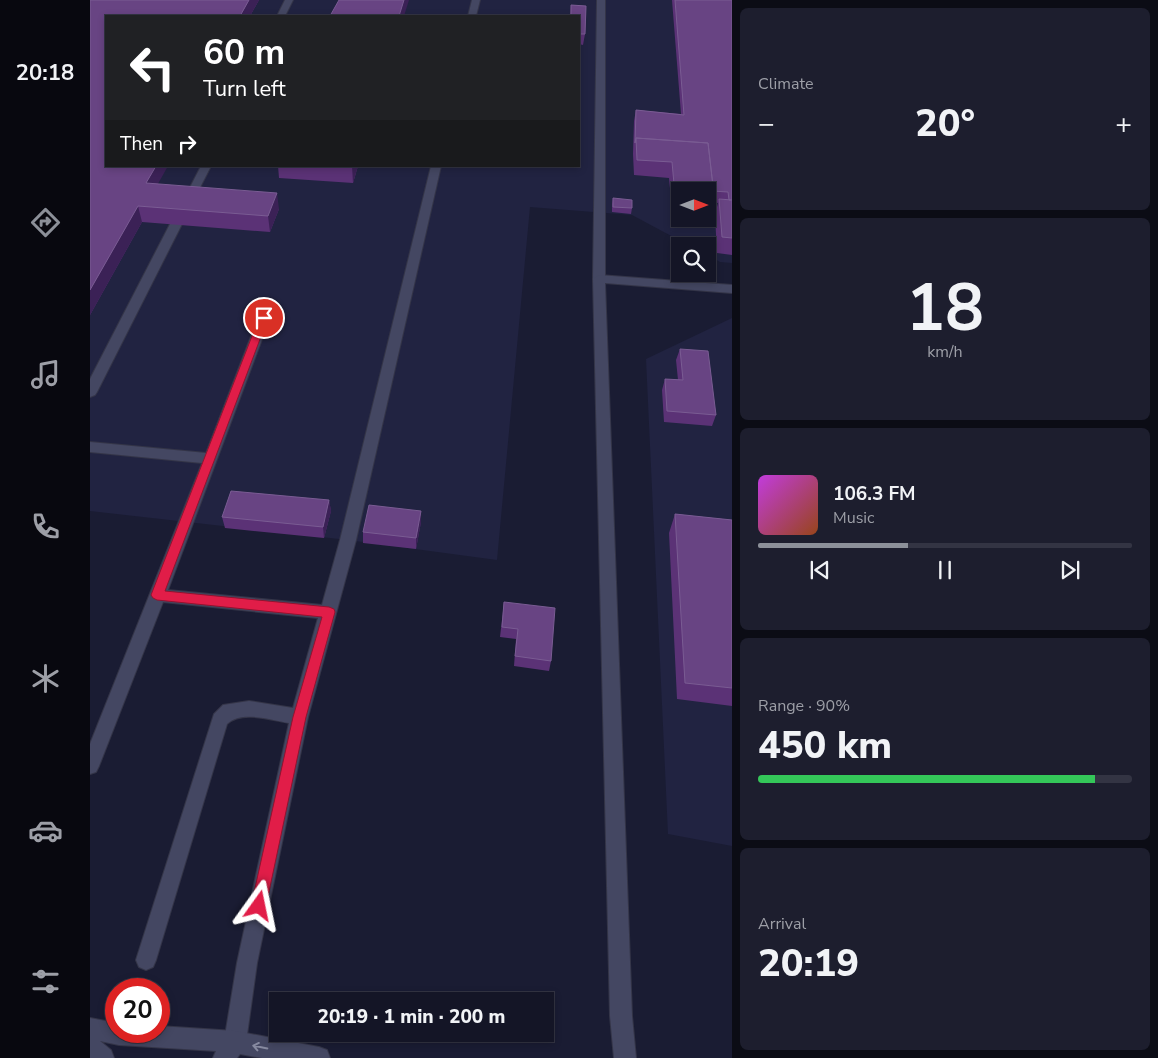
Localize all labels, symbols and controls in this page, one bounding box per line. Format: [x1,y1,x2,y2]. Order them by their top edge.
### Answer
text: 60 m [203,29,285,76]
icon: left [120,35,185,100]
text: 20:18 [16,58,74,88]
text: Climate [758,73,813,95]
text: Turn left [203,74,286,104]
text: 20° [915,98,975,149]
text: − [758,105,775,143]
text: + [1115,105,1132,143]
icon: right [173,130,201,158]
text: Then [120,131,163,157]
north arrow [671,182,716,228]
map controls [671,182,716,282]
icon: directions [28,205,63,240]
button: search [671,237,716,282]
text: 18 [906,264,984,353]
pin [243,297,285,339]
icon: arrive [250,304,278,332]
text: km/h [927,341,963,363]
icon: music [28,357,63,392]
text: 106.3 FM [833,481,916,507]
text: Music [833,507,874,529]
icon: phone [28,509,63,544]
icon: previous [806,556,834,584]
icon: pause [931,556,959,584]
icon: next [1056,556,1084,584]
icon: climate [28,661,63,696]
text: Range · 90% [758,695,850,717]
text: 450 km [758,720,892,771]
icon: car [28,813,63,848]
position arrow [232,879,284,931]
text: Arrival [758,913,806,935]
text: 20:19 [758,938,859,989]
icon: filters [28,964,63,999]
speed limit sign: 20 [105,978,170,1043]
text: 20:19 · 1 min · 200 m [318,1004,505,1030]
one-way arrow [252,1041,268,1051]

